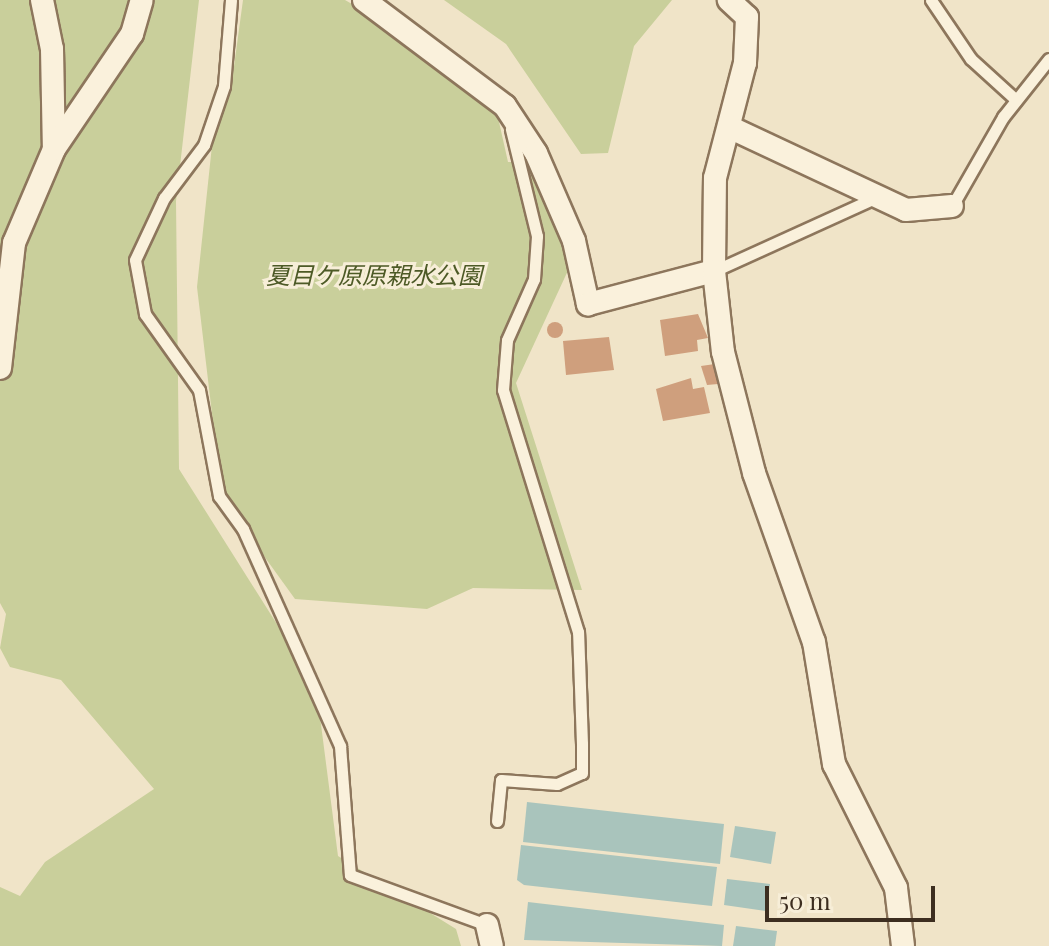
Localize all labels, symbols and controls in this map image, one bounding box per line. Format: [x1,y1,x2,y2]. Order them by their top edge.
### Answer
park label: 夏目ケ原原親水公園 [266,261,482,289]
scale bar [769,870,939,920]
text: 50 m [779,884,831,916]

